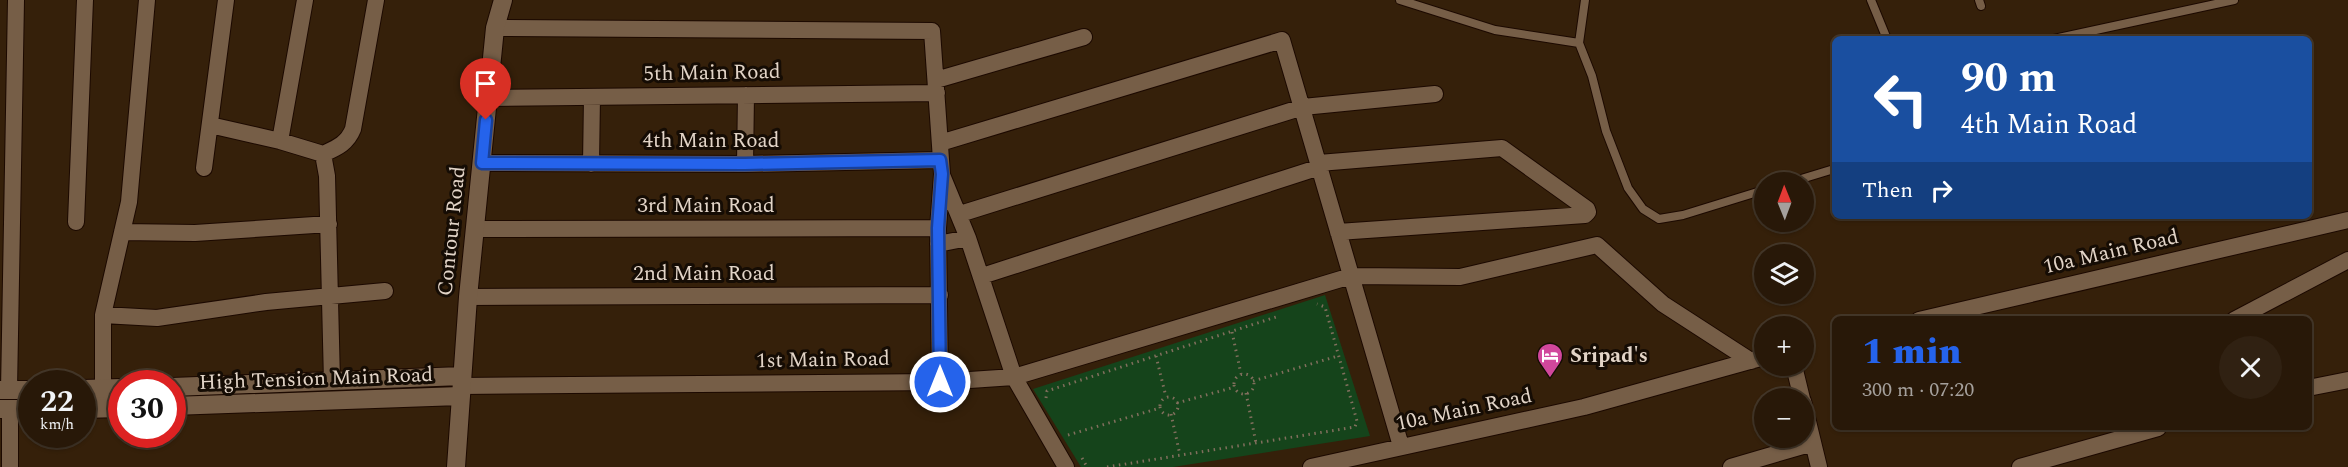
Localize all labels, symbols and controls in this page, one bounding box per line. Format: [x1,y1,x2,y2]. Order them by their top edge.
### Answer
text: 90 m [1961,47,2056,110]
street label: 5th Main Road [643,56,781,90]
pin [460,58,511,120]
icon: left [1862,60,1940,138]
icon: arrive [469,67,502,100]
text: 4th Main Road [1961,104,2137,146]
street label: 4th Main Road [642,125,780,157]
street label: Contour Road [429,165,475,297]
north arrow [1754,172,1814,232]
map controls [1754,172,1814,448]
text: Then [1862,174,1913,207]
icon: right [1925,174,1958,207]
street label: 3rd Main Road [637,190,775,222]
street label: 10a Main Road [2040,221,2182,283]
button: layers [1754,244,1814,304]
street label: 2nd Main Road [633,258,775,290]
button: + [1754,316,1814,376]
text: 1 min [1862,325,1962,380]
button: close [2219,336,2282,399]
place label: Sripad's [1570,340,1648,372]
hotel icon: Sripad's [1535,341,1565,379]
street label: 1st Main Road [756,343,890,377]
position arrow [908,350,972,414]
street label: High Tension Main Road [198,359,434,399]
speed limit sign: 30 [108,370,186,448]
text: 300 m · 07:20 [1862,375,1974,405]
text: 22 [40,379,74,425]
street label: 10a Main Road [1393,380,1535,440]
button: − [1754,388,1814,448]
text: km/h [40,413,74,436]

